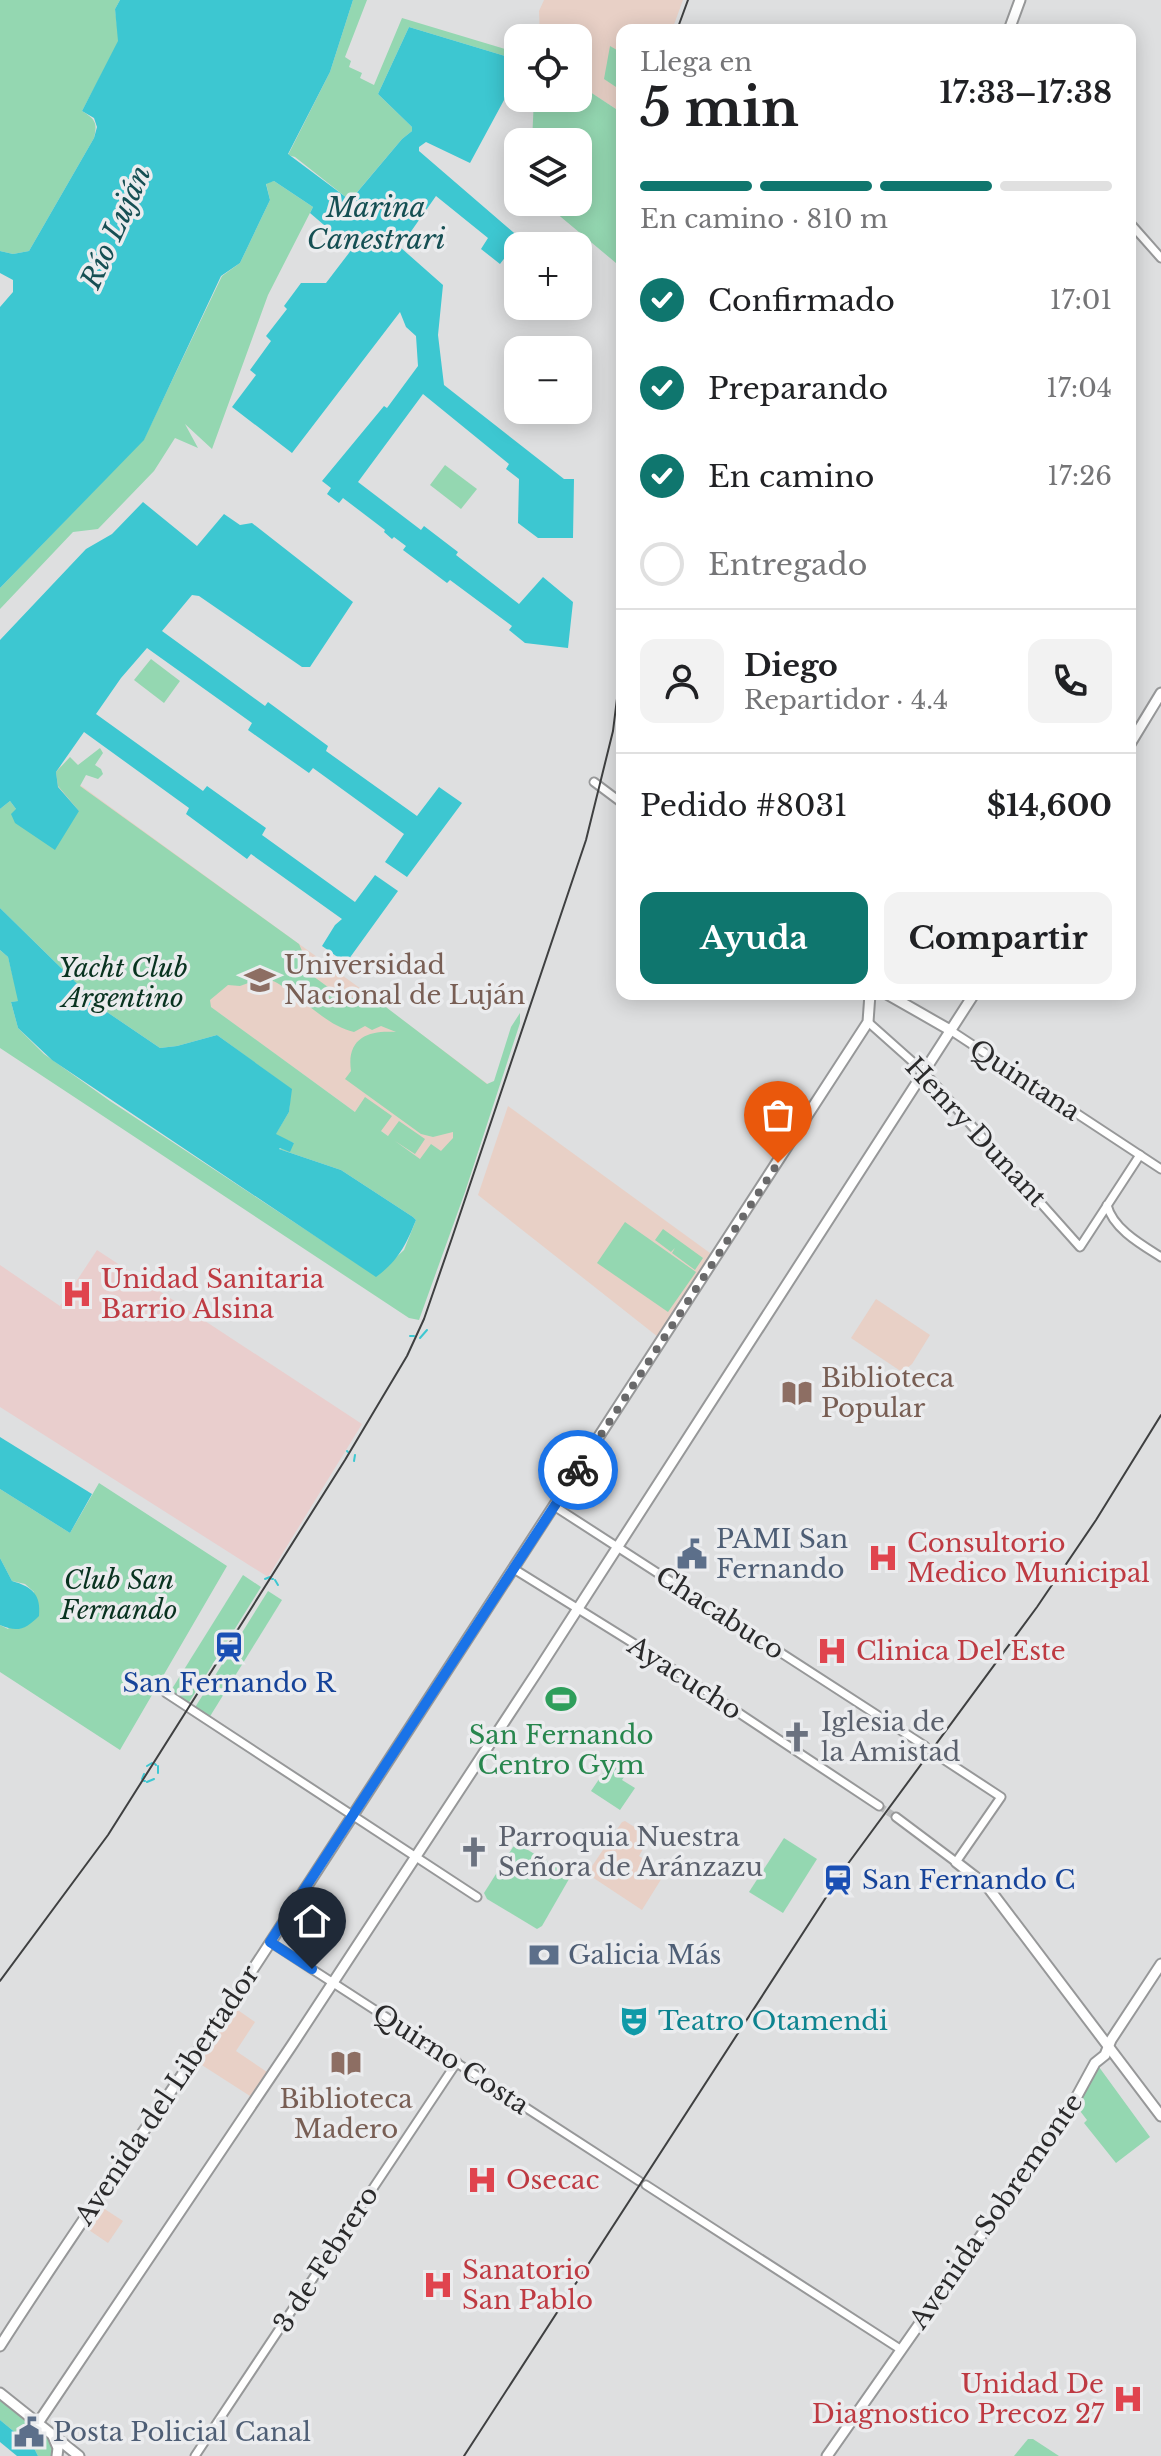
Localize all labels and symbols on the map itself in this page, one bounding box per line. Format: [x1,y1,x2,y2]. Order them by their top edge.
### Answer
water label: Río Luján [73,160,159,295]
water label: Marina Canestrari [307,190,446,257]
place label: Universidad Nacional de Luján [284,949,525,1011]
park label: Yacht Club Argentino [58,952,188,1014]
school or university icon: Universidad Nacional de Luján [243,963,277,997]
street label: Quintana [964,1032,1087,1128]
street label: Henry Dunant [899,1051,1053,1213]
pin [744,1081,812,1163]
place label: Unidad Sanitaria Barrio Alsina [101,1263,325,1325]
hospital icon: Unidad Sanitaria Barrio Alsina [60,1277,94,1311]
place label: Biblioteca Popular [821,1362,955,1424]
library icon: Biblioteca Popular [780,1376,814,1410]
courier [538,1430,618,1510]
place label: PAMI San Fernando [716,1523,848,1585]
place label: Consultorio Medico Municipal [907,1527,1150,1589]
public building icon: PAMI San Fernando [675,1537,709,1571]
hospital icon: Consultorio Medico Municipal [866,1541,900,1575]
street label: Chacabuco [650,1560,790,1666]
park label: Club San Fernando [60,1564,177,1626]
street label: Ayacucho [621,1629,748,1727]
station icon: San Fernando R [212,1630,246,1664]
hospital icon: Clinica Del Este [815,1634,849,1668]
place label: Clinica Del Este [856,1635,1066,1667]
place label: San Fernando R [123,1667,337,1699]
sports icon: San Fernando Centro Gym [544,1682,578,1716]
place label: Iglesia de la Amistad [821,1706,960,1768]
place label: San Fernando Centro Gym [469,1719,654,1781]
church icon: Iglesia de la Amistad [780,1720,814,1754]
place label: Parroquia Nuestra Señora de Aránzazu [498,1821,763,1883]
church icon: Parroquia Nuestra Señora de Aránzazu [457,1835,491,1869]
station icon: San Fernando C [821,1863,855,1897]
place label: San Fernando C [862,1864,1075,1896]
pin [278,1887,346,1969]
bank icon: Galicia Más [527,1938,561,1972]
place label: Galicia Más [568,1939,721,1971]
street label: Avenida del Libertador [68,1959,266,2232]
street label: Quirno Costa [367,1997,536,2122]
theatre icon: Teatro Otamendi [617,2004,651,2038]
place label: Teatro Otamendi [658,2005,888,2037]
library icon: Biblioteca Madero [329,2046,363,2080]
place label: Biblioteca Madero [279,2083,413,2145]
street label: Avenida Sobremonte [902,2087,1089,2336]
hospital icon: Osecac [465,2163,499,2197]
place label: Osecac [506,2164,599,2196]
street label: 3 de Febrero [267,2180,385,2338]
place label: Sanatorio San Pablo [462,2254,593,2316]
hospital icon: Sanatorio San Pablo [421,2268,455,2302]
place label: Unidad De Diagnostico Precoz 27 [812,2368,1105,2430]
hospital icon: Unidad De Diagnostico Precoz 27 [1111,2382,1145,2416]
public building icon: Posta Policial Canal [12,2415,46,2449]
place label: Posta Policial Canal [53,2416,311,2448]

